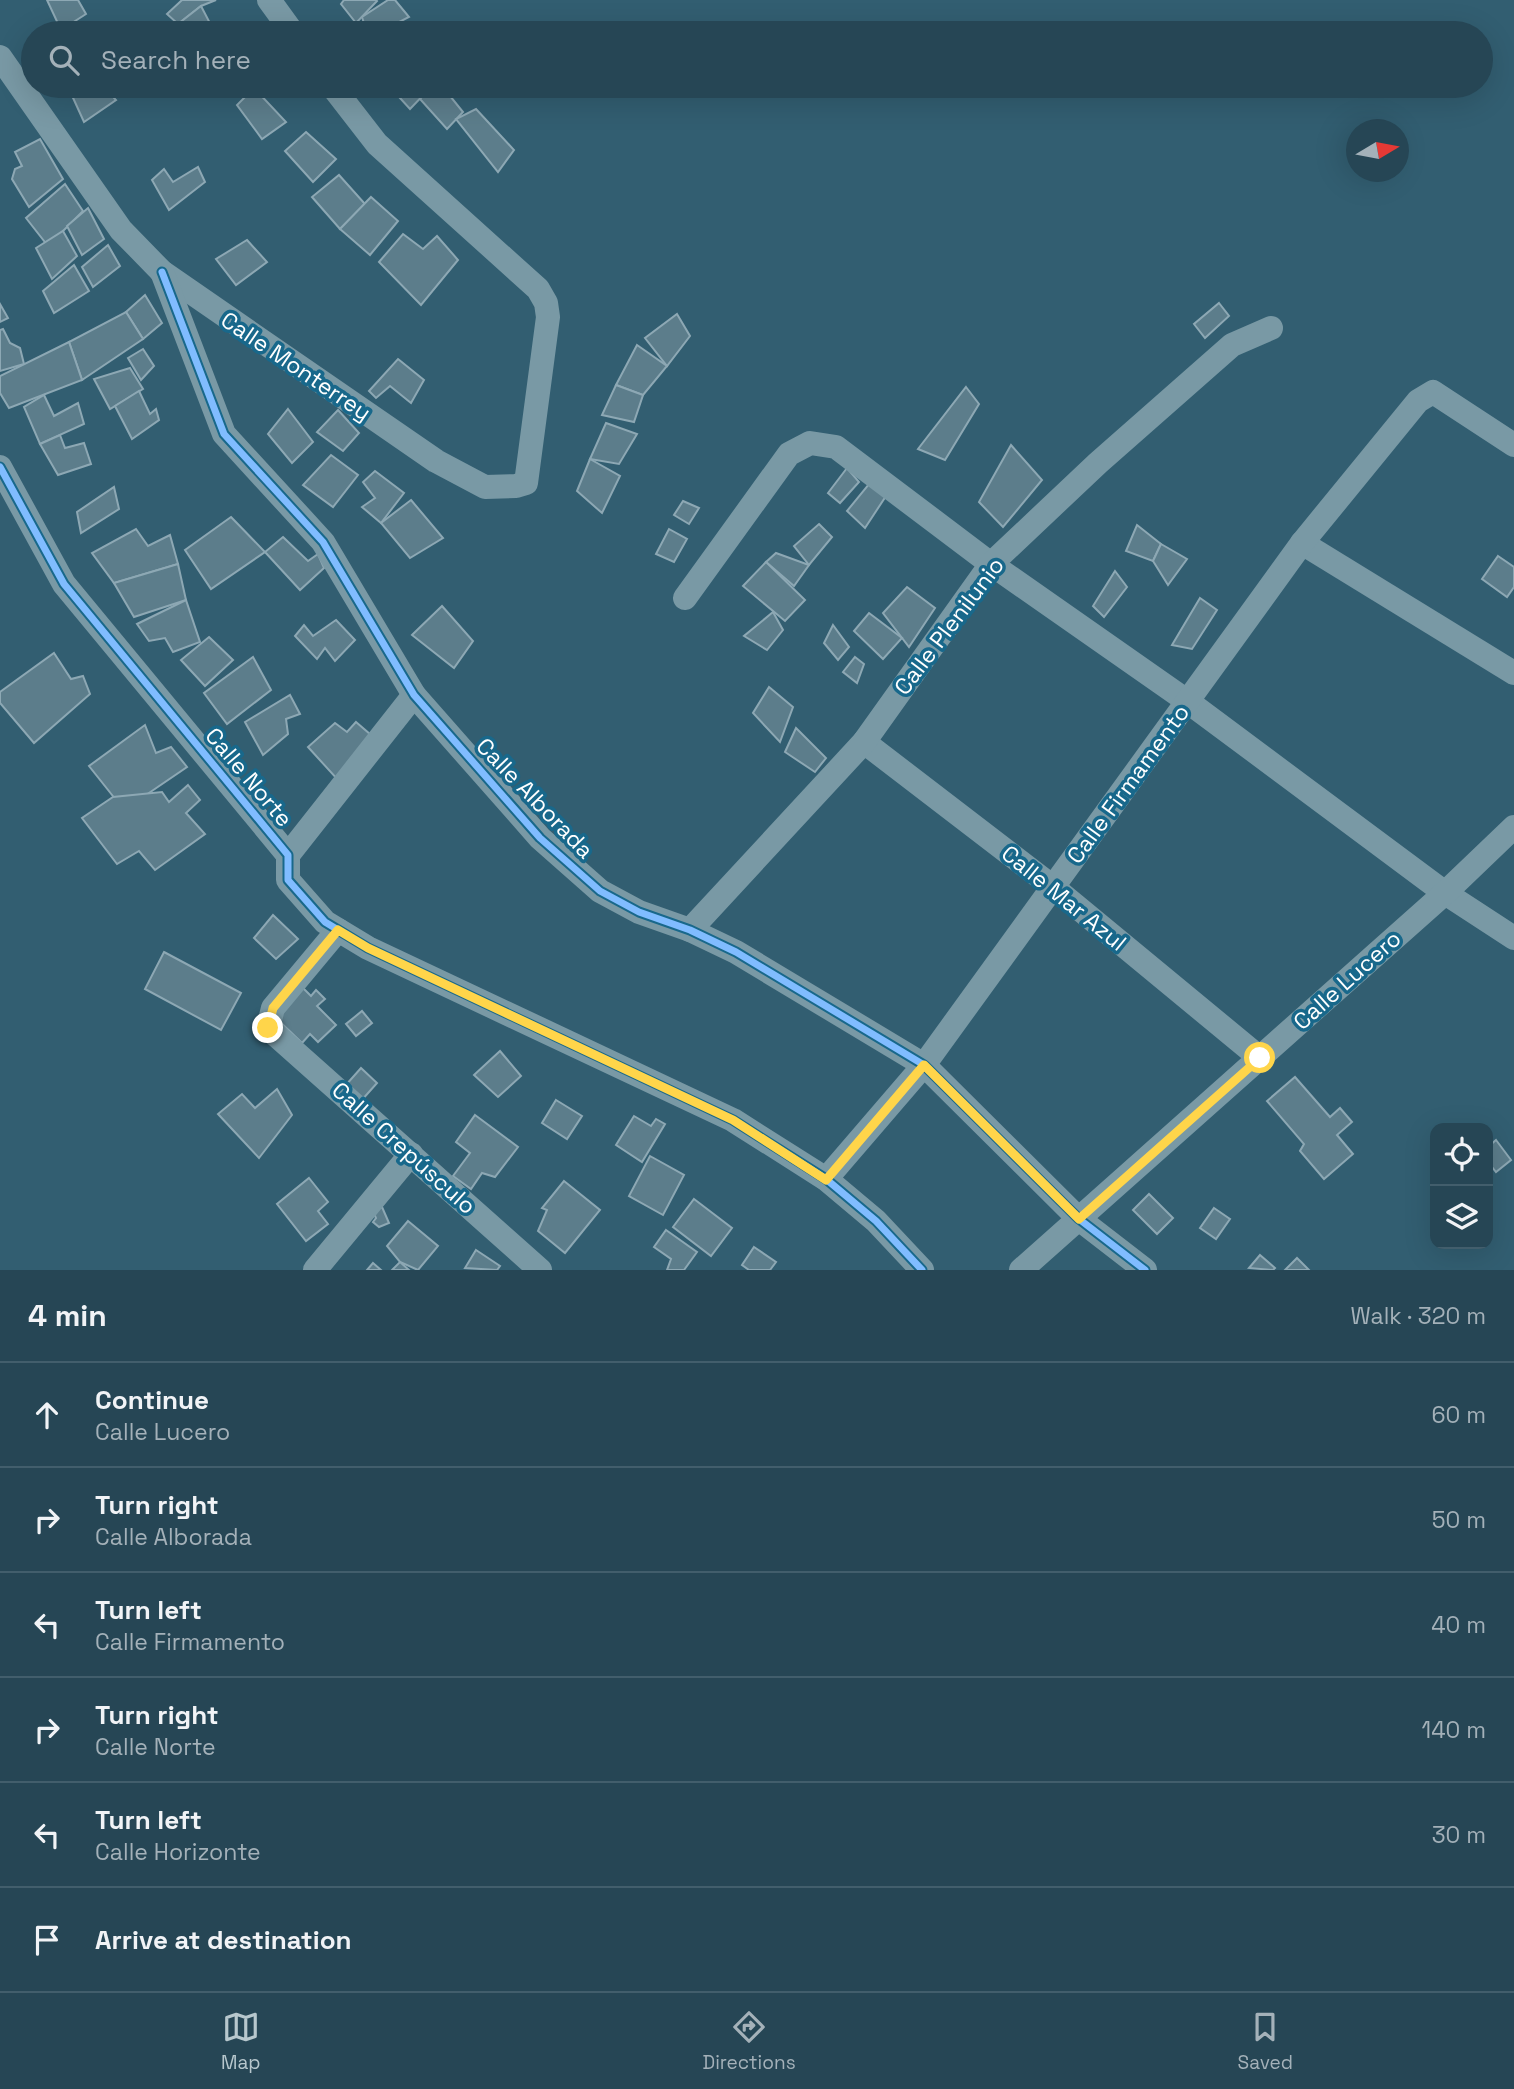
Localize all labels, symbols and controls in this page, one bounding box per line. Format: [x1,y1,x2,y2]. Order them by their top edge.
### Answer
search box [21,21,1493,98]
icon: search [45,41,83,79]
text: Search here [101,43,251,77]
north arrow [1346,119,1409,182]
street label: Calle Monterrey [215,305,377,427]
street label: Calle Plenilunio [887,551,1011,701]
street label: Calle Firmamento [1060,698,1196,870]
street label: Calle Norte [199,721,299,833]
street label: Calle Alborada [470,731,600,865]
street label: Calle Mar Azul [995,838,1133,958]
street label: Calle Lucero [1287,924,1407,1036]
route end [252,1012,283,1043]
route start [1244,1042,1275,1073]
street label: Calle Crepúsculo [326,1075,482,1221]
map controls [1430,1123,1493,1249]
button: locate [1430,1123,1493,1186]
button: layers [1430,1186,1493,1249]
text: 4 min [28,1296,107,1335]
text: Walk · 320 m [1351,1301,1486,1331]
text: Continue [95,1383,209,1417]
icon: ahead [28,1396,66,1434]
text: 60 m [1431,1400,1486,1430]
text: Calle Lucero [95,1417,230,1447]
text: Turn right [95,1488,219,1522]
icon: right [28,1501,66,1539]
text: 50 m [1432,1505,1486,1535]
text: Calle Alborada [95,1522,252,1552]
text: Turn left [95,1593,202,1627]
icon: left [28,1606,66,1644]
text: 40 m [1431,1610,1486,1640]
text: Calle Firmamento [95,1627,285,1657]
text: Turn right [95,1698,219,1732]
icon: right [28,1711,66,1749]
text: 140 m [1422,1715,1486,1745]
text: Calle Norte [95,1732,216,1762]
text: Turn left [95,1803,202,1837]
icon: left [28,1816,66,1854]
text: 30 m [1432,1820,1486,1850]
text: Calle Horizonte [95,1837,261,1867]
icon: arrive [28,1921,66,1959]
text: Arrive at destination [95,1923,352,1957]
tab: Map [221,2008,261,2075]
tab: Directions [703,2008,796,2075]
tab: Saved [1238,2008,1293,2075]

